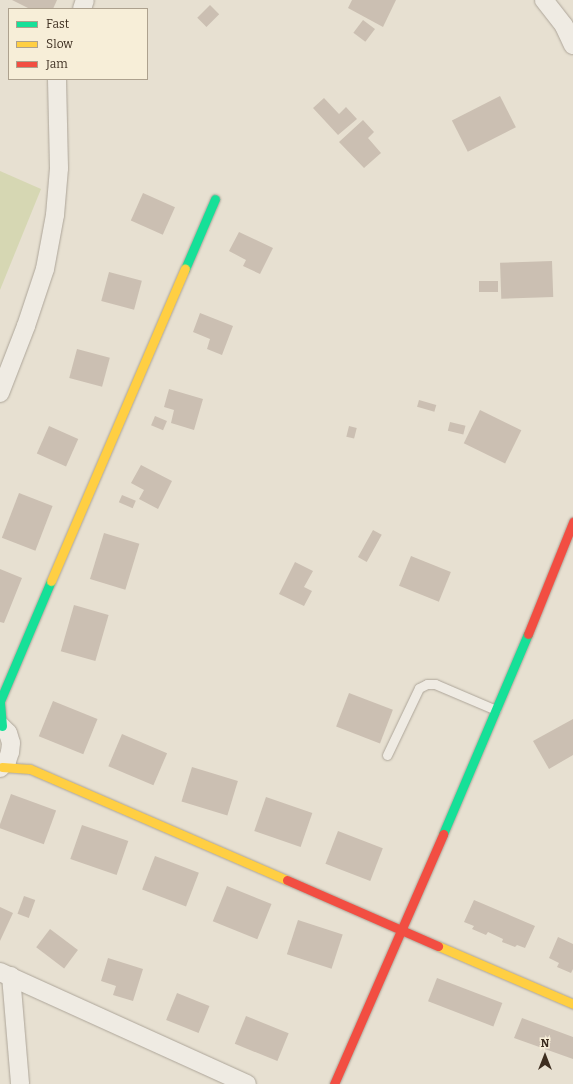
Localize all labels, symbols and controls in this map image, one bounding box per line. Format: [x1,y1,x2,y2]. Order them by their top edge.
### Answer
legend [8,8,148,80]
text: Fast [46,17,69,31]
text: Slow [46,37,73,51]
text: Jam [46,57,68,71]
north arrow [525,1036,565,1076]
text: N [541,1037,549,1050]

